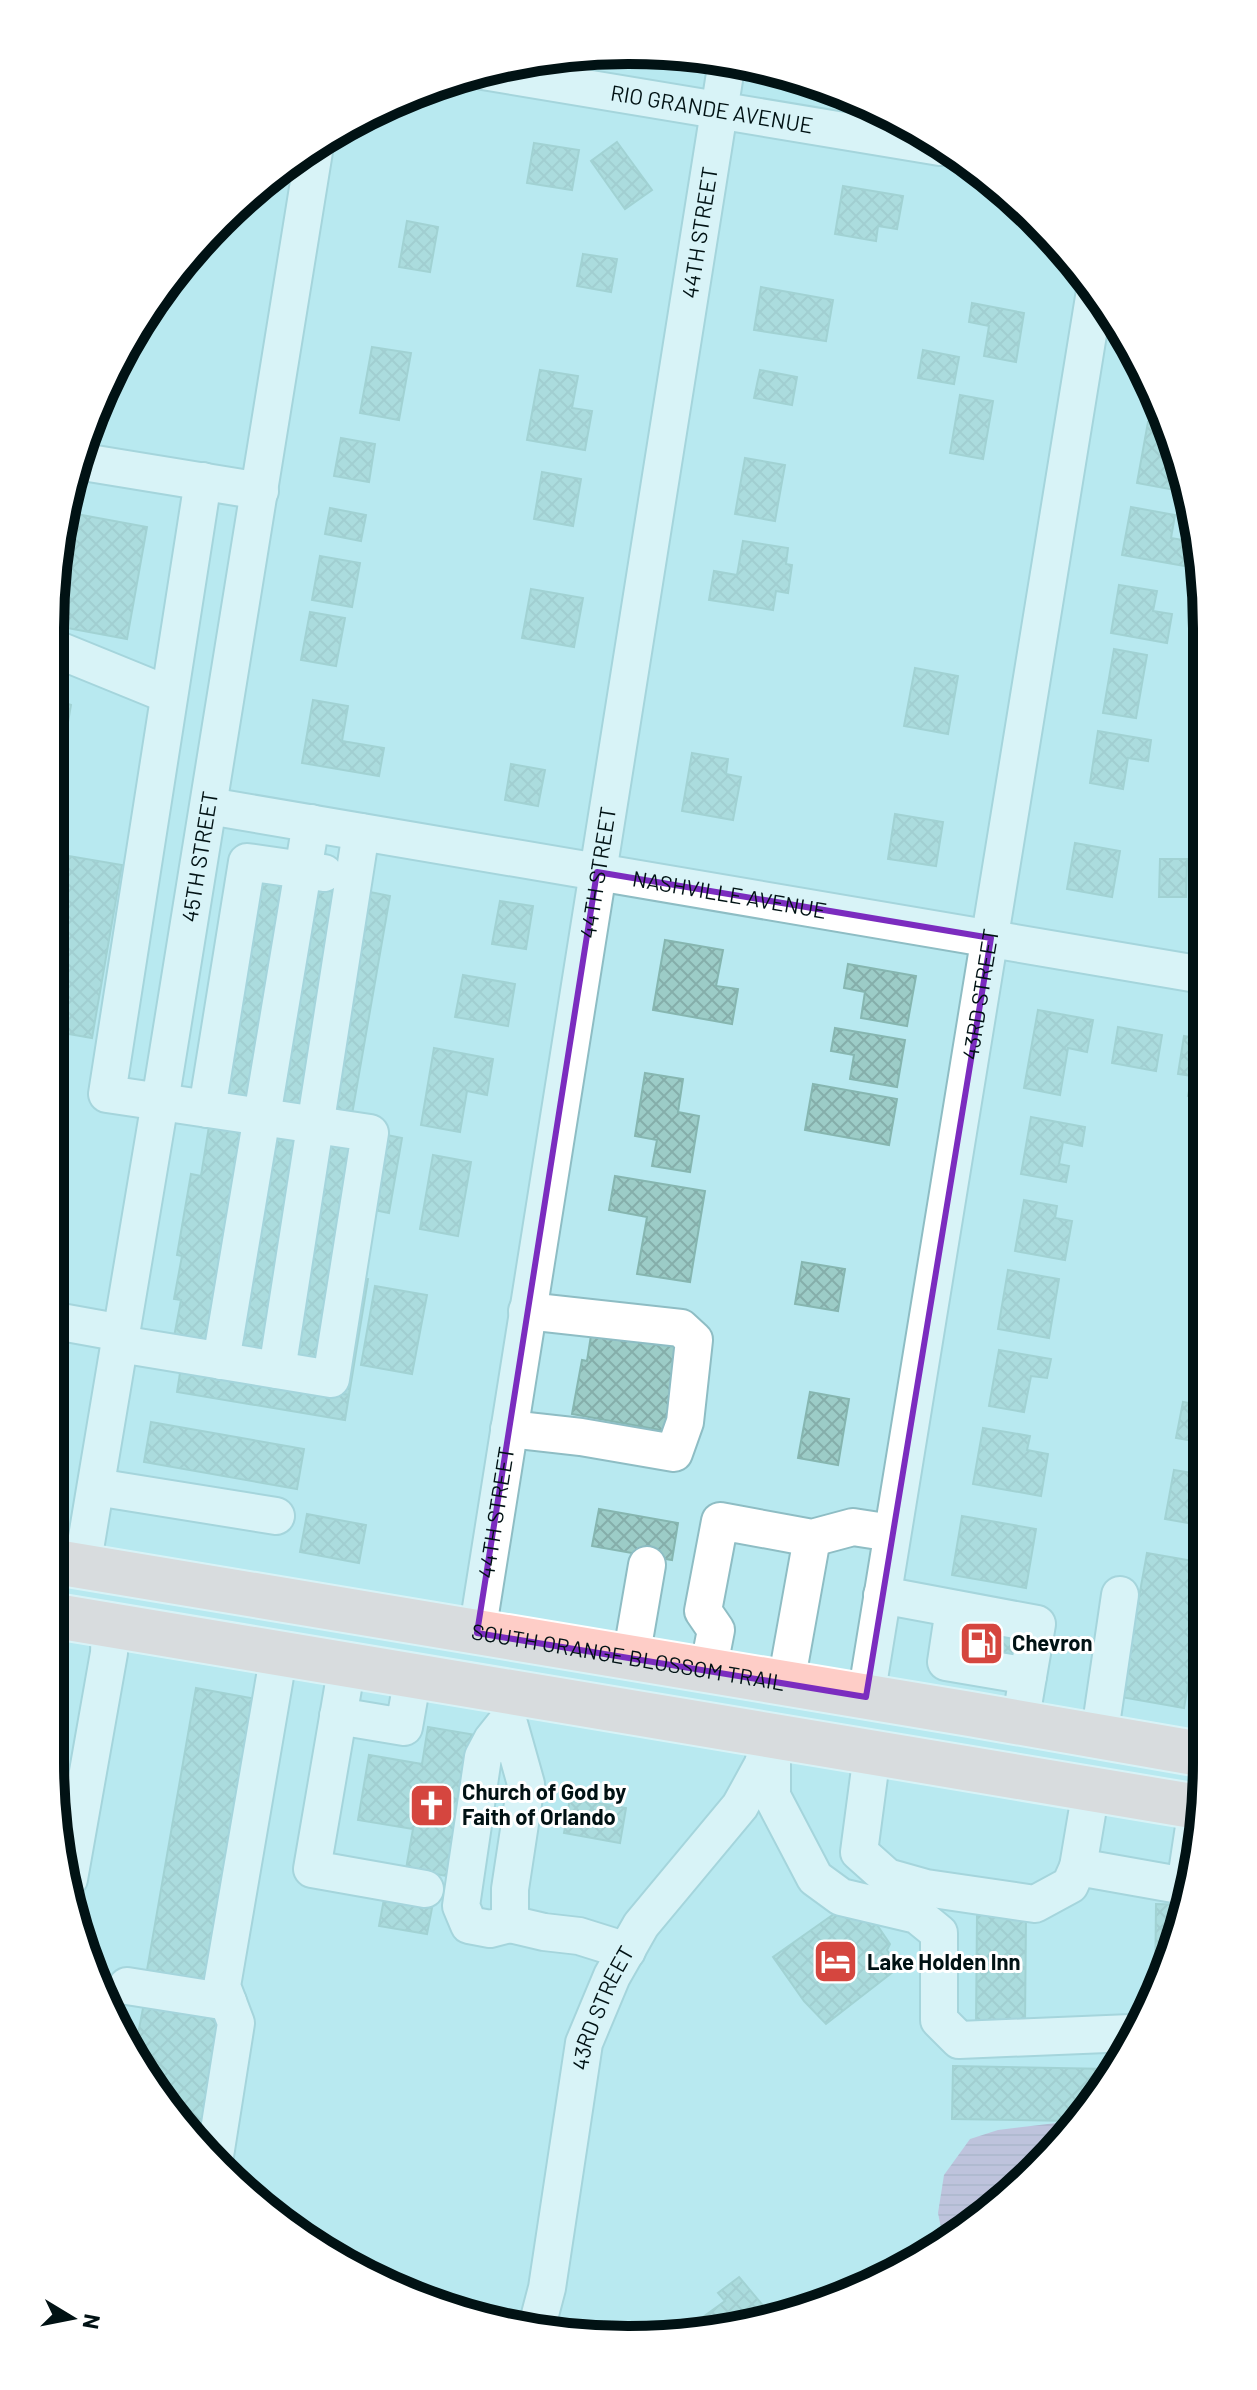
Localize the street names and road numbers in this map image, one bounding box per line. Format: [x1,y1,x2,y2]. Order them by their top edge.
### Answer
street label: RIO GRANDE AVENUE [609,78,815,138]
street label: 44TH STREET [675,165,722,300]
street label: 45TH STREET [175,789,222,924]
street label: 44TH STREET [574,805,620,940]
street label: NASHVILLE AVENUE [631,864,829,923]
street label: 43RD STREET [956,927,1003,1062]
street label: 44TH STREET [472,1445,518,1580]
street label: SOUTH ORANGE BLOSSOM TRAIL [470,1617,787,1695]
street label: 43RD STREET [566,1941,639,2072]

